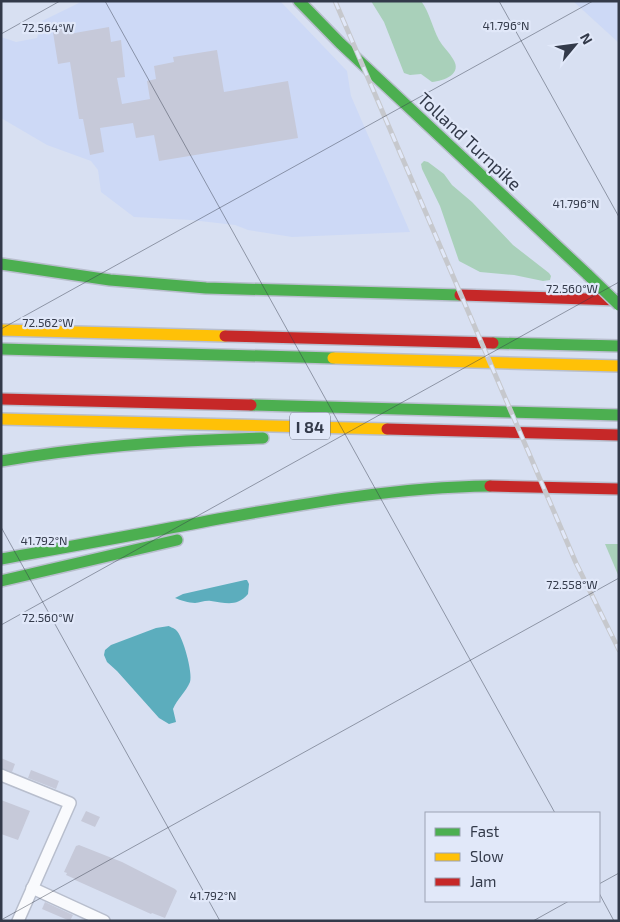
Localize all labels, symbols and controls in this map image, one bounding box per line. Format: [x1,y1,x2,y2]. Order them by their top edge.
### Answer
text: 41.796°N [482,18,530,32]
text: 72.564°W [22,20,74,34]
north arrow [550,20,600,70]
text: N [577,30,597,47]
street label: Tolland Turnpike [414,87,526,195]
text: 41.796°N [552,196,600,210]
text: 72.560°W [546,281,598,295]
text: 72.562°W [22,315,74,329]
road number: I 84 [290,412,330,440]
text: 41.792°N [20,533,68,547]
text: 72.558°W [546,577,598,591]
text: 72.560°W [22,610,74,624]
legend [425,812,600,902]
text: Fast [470,822,500,840]
text: Slow [470,847,504,865]
text: Jam [470,872,496,890]
text: 41.792°N [189,888,237,902]

